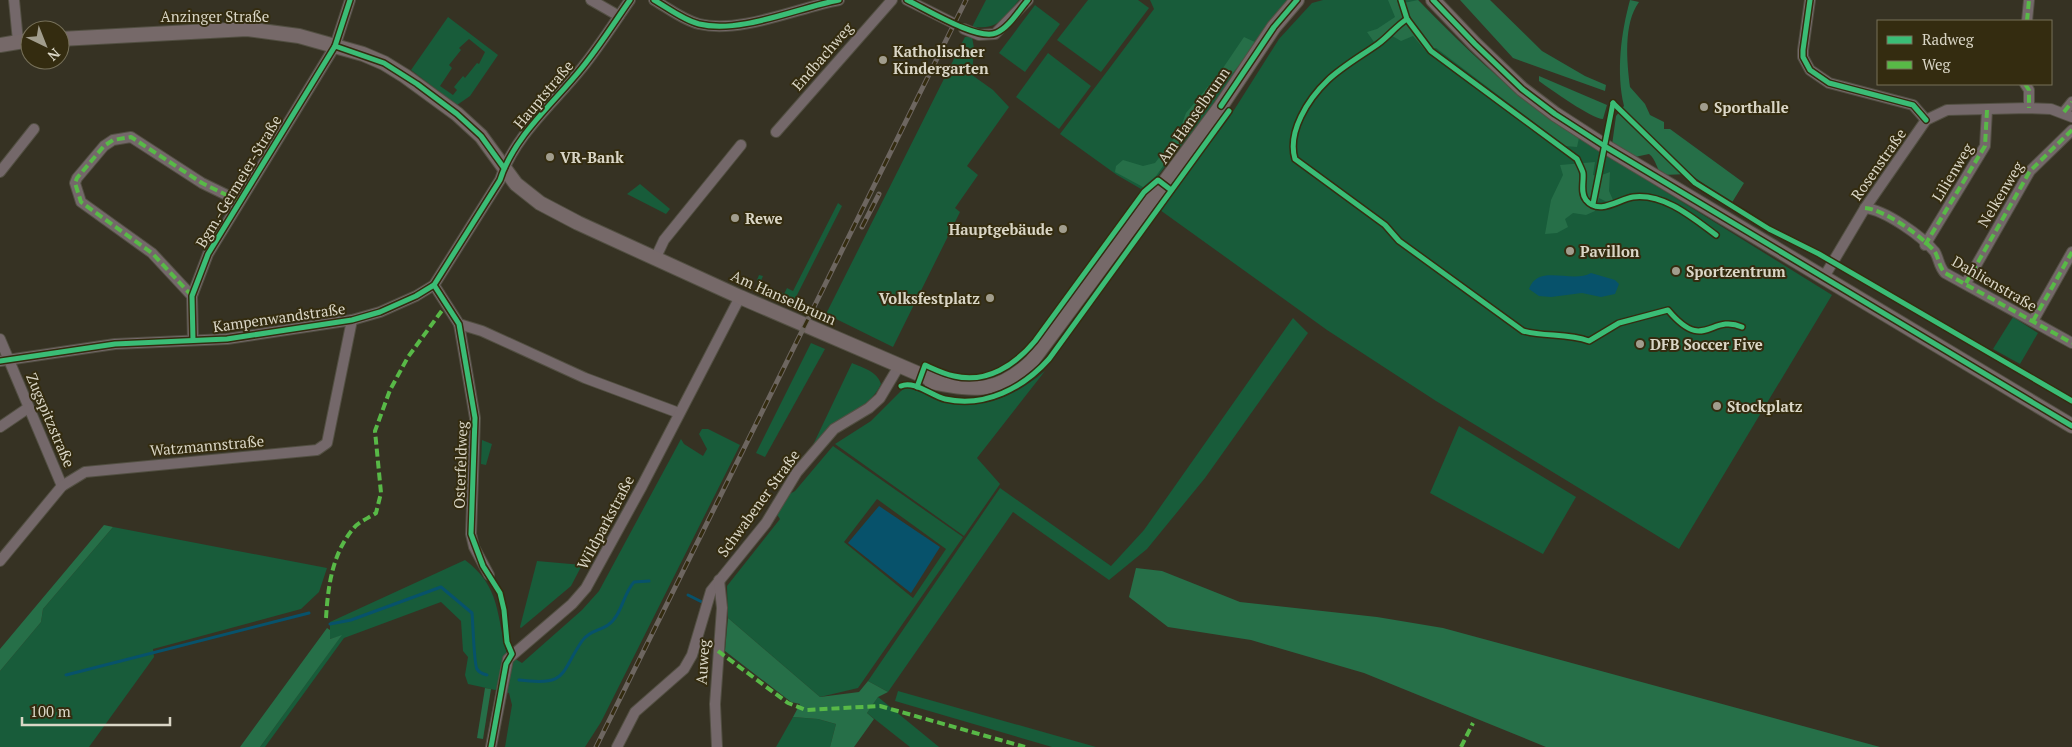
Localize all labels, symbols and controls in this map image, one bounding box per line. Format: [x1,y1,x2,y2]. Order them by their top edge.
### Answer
street label: Anzinger Straße [161,6,269,26]
street label: Endbachweg [787,17,858,94]
north arrow [20,20,70,70]
legend [1877,20,2052,85]
text: Radweg [1922,29,1975,49]
place label: Katholischer Kindergarten [893,41,989,78]
text: N [44,44,65,66]
marker: Katholischer Kindergarten [877,54,889,66]
text: Weg [1922,54,1952,74]
street label: Hauptstraße [508,56,578,132]
street label: Am Hanselbrunn [1152,63,1234,167]
place label: Sporthalle [1714,97,1789,117]
marker: Sporthalle [1698,101,1710,113]
street label: Bgm.-Germeier-Straße [190,111,286,251]
street label: Rosenstraße [1846,124,1910,204]
street label: Lilienweg [1927,138,1978,205]
place label: VR-Bank [560,147,624,167]
marker: VR-Bank [544,151,556,163]
street label: Nelkenweg [1973,157,2028,231]
place label: Rewe [745,208,783,228]
marker: Rewe [729,212,741,224]
place label: Hauptgebäude [949,219,1053,239]
marker: Hauptgebäude [1057,223,1069,235]
place label: Pavillon [1580,241,1640,261]
marker: Pavillon [1564,245,1576,257]
street label: Dahlienstraße [1949,251,2041,315]
place label: Sportzentrum [1686,261,1786,281]
street label: Am Hanselbrunn [728,265,840,329]
marker: Sportzentrum [1670,265,1682,277]
place label: Volksfestplatz [879,288,980,308]
marker: Volksfestplatz [984,292,996,304]
street label: Kampenwandstraße [212,298,346,336]
place label: DFB Soccer Five [1650,334,1763,354]
marker: DFB Soccer Five [1634,338,1646,350]
street label: Zugspitzstraße [22,370,80,470]
place label: Stockplatz [1727,396,1803,416]
marker: Stockplatz [1711,400,1723,412]
street label: Osterfeldweg [448,420,472,509]
street label: Watzmannstraße [149,430,265,460]
street label: Schwabener Straße [712,445,804,561]
street label: Wildparkstraße [572,472,638,572]
street label: Auweg [690,638,714,685]
scale bar [22,694,170,726]
text: 100 m [30,701,71,721]

